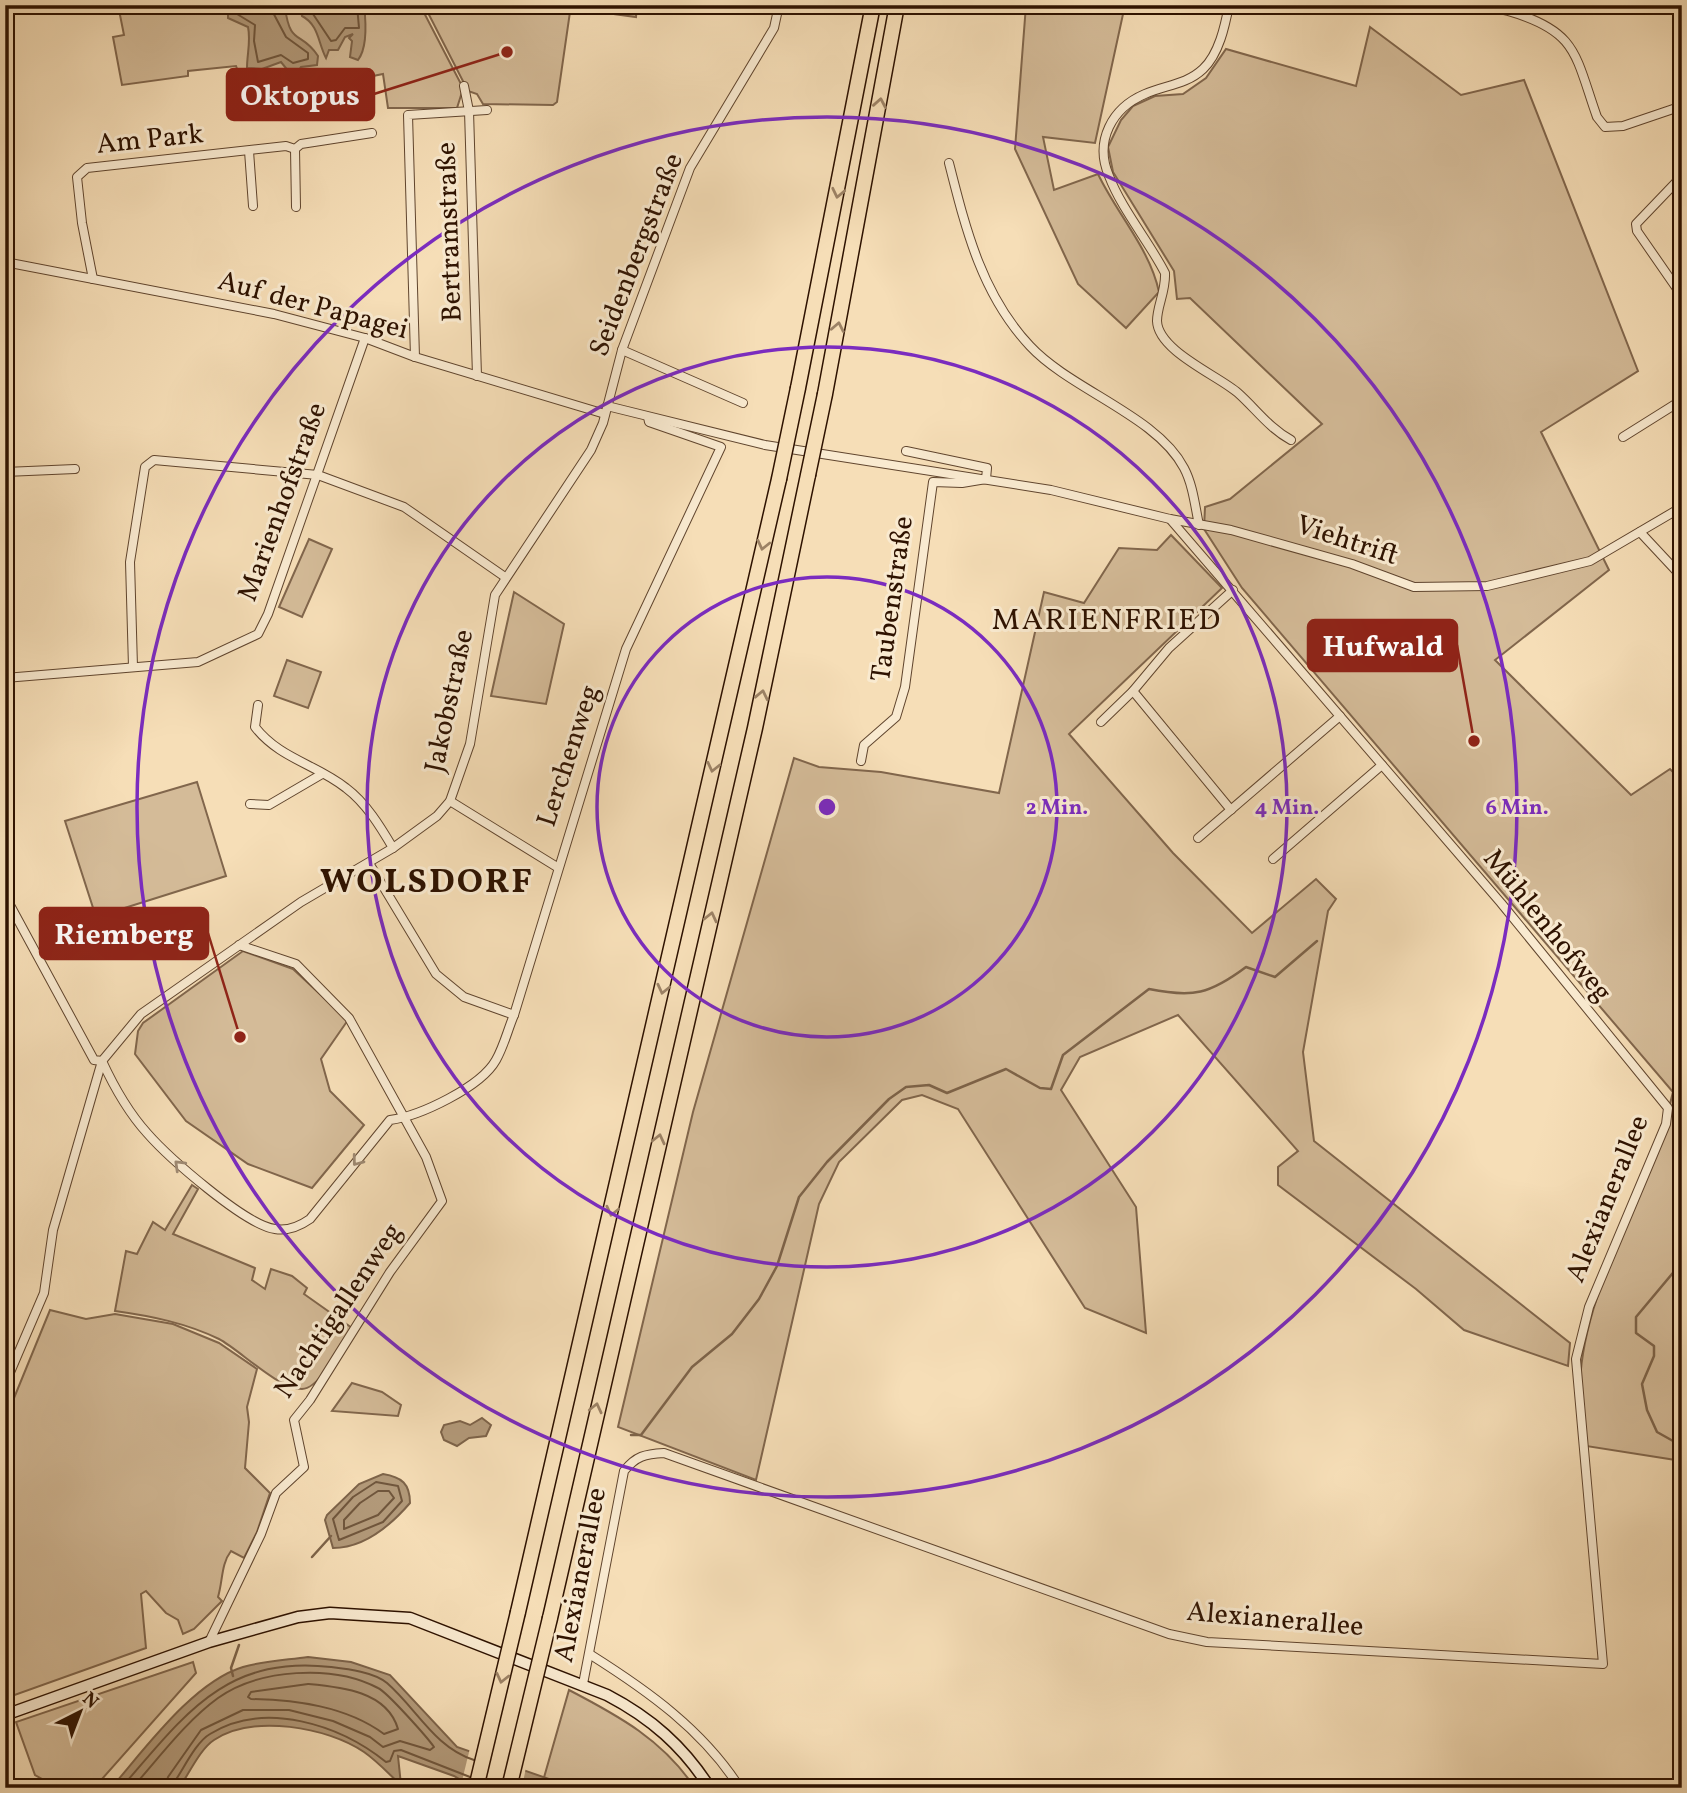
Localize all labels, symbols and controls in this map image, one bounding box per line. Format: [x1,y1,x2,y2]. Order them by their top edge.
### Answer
callout: Oktopus [227,69,374,120]
text: Oktopus [240,76,360,118]
one-way arrow [872,97,887,109]
street label: Am Park [95,115,205,165]
street label: Bertramstraße [427,141,473,323]
street label: Seidenbergstraße [580,148,694,362]
one-way arrow [831,187,846,199]
street label: Auf der Papagei [214,262,412,350]
one-way arrow [829,321,844,333]
street label: Marienhofstraße [229,397,337,607]
street label: Viehtrift [1291,506,1403,576]
street label: Taubenstraße [862,513,924,685]
one-way arrow [757,539,772,551]
district label: MARIENFRIED [992,600,1222,642]
callout: Hufwald [1308,620,1457,671]
street label: Jakobstraße [416,626,484,776]
text: Hufwald [1322,627,1444,669]
street label: Lerchenweg [528,680,610,832]
one-way arrow [753,689,768,701]
one-way arrow [707,761,722,773]
text: 2 Min. [1026,794,1088,823]
text: 4 Min. [1255,794,1319,823]
text: 6 Min. [1485,794,1549,823]
centre of rings [815,795,839,819]
street label: Mühlenhofweg [1473,841,1621,1011]
district label: WOLSDORF [320,859,534,907]
callout: Riemberg [40,908,208,959]
one-way arrow [703,911,717,923]
text: Riemberg [54,915,194,957]
one-way arrow [657,983,671,995]
street label: Alexianerallee [1557,1110,1659,1288]
one-way arrow [651,1133,665,1145]
one-way arrow [352,1154,365,1166]
one-way arrow [175,1160,188,1173]
one-way arrow [605,1205,620,1217]
street label: Nachtigallenweg [266,1215,412,1407]
one-way arrow [588,1402,603,1414]
street label: Alexianerallee [545,1484,617,1666]
street label: Alexianerallee [1185,1593,1365,1647]
one-way arrow [496,1672,510,1684]
north arrow [46,1678,116,1748]
text: N [76,1687,104,1715]

